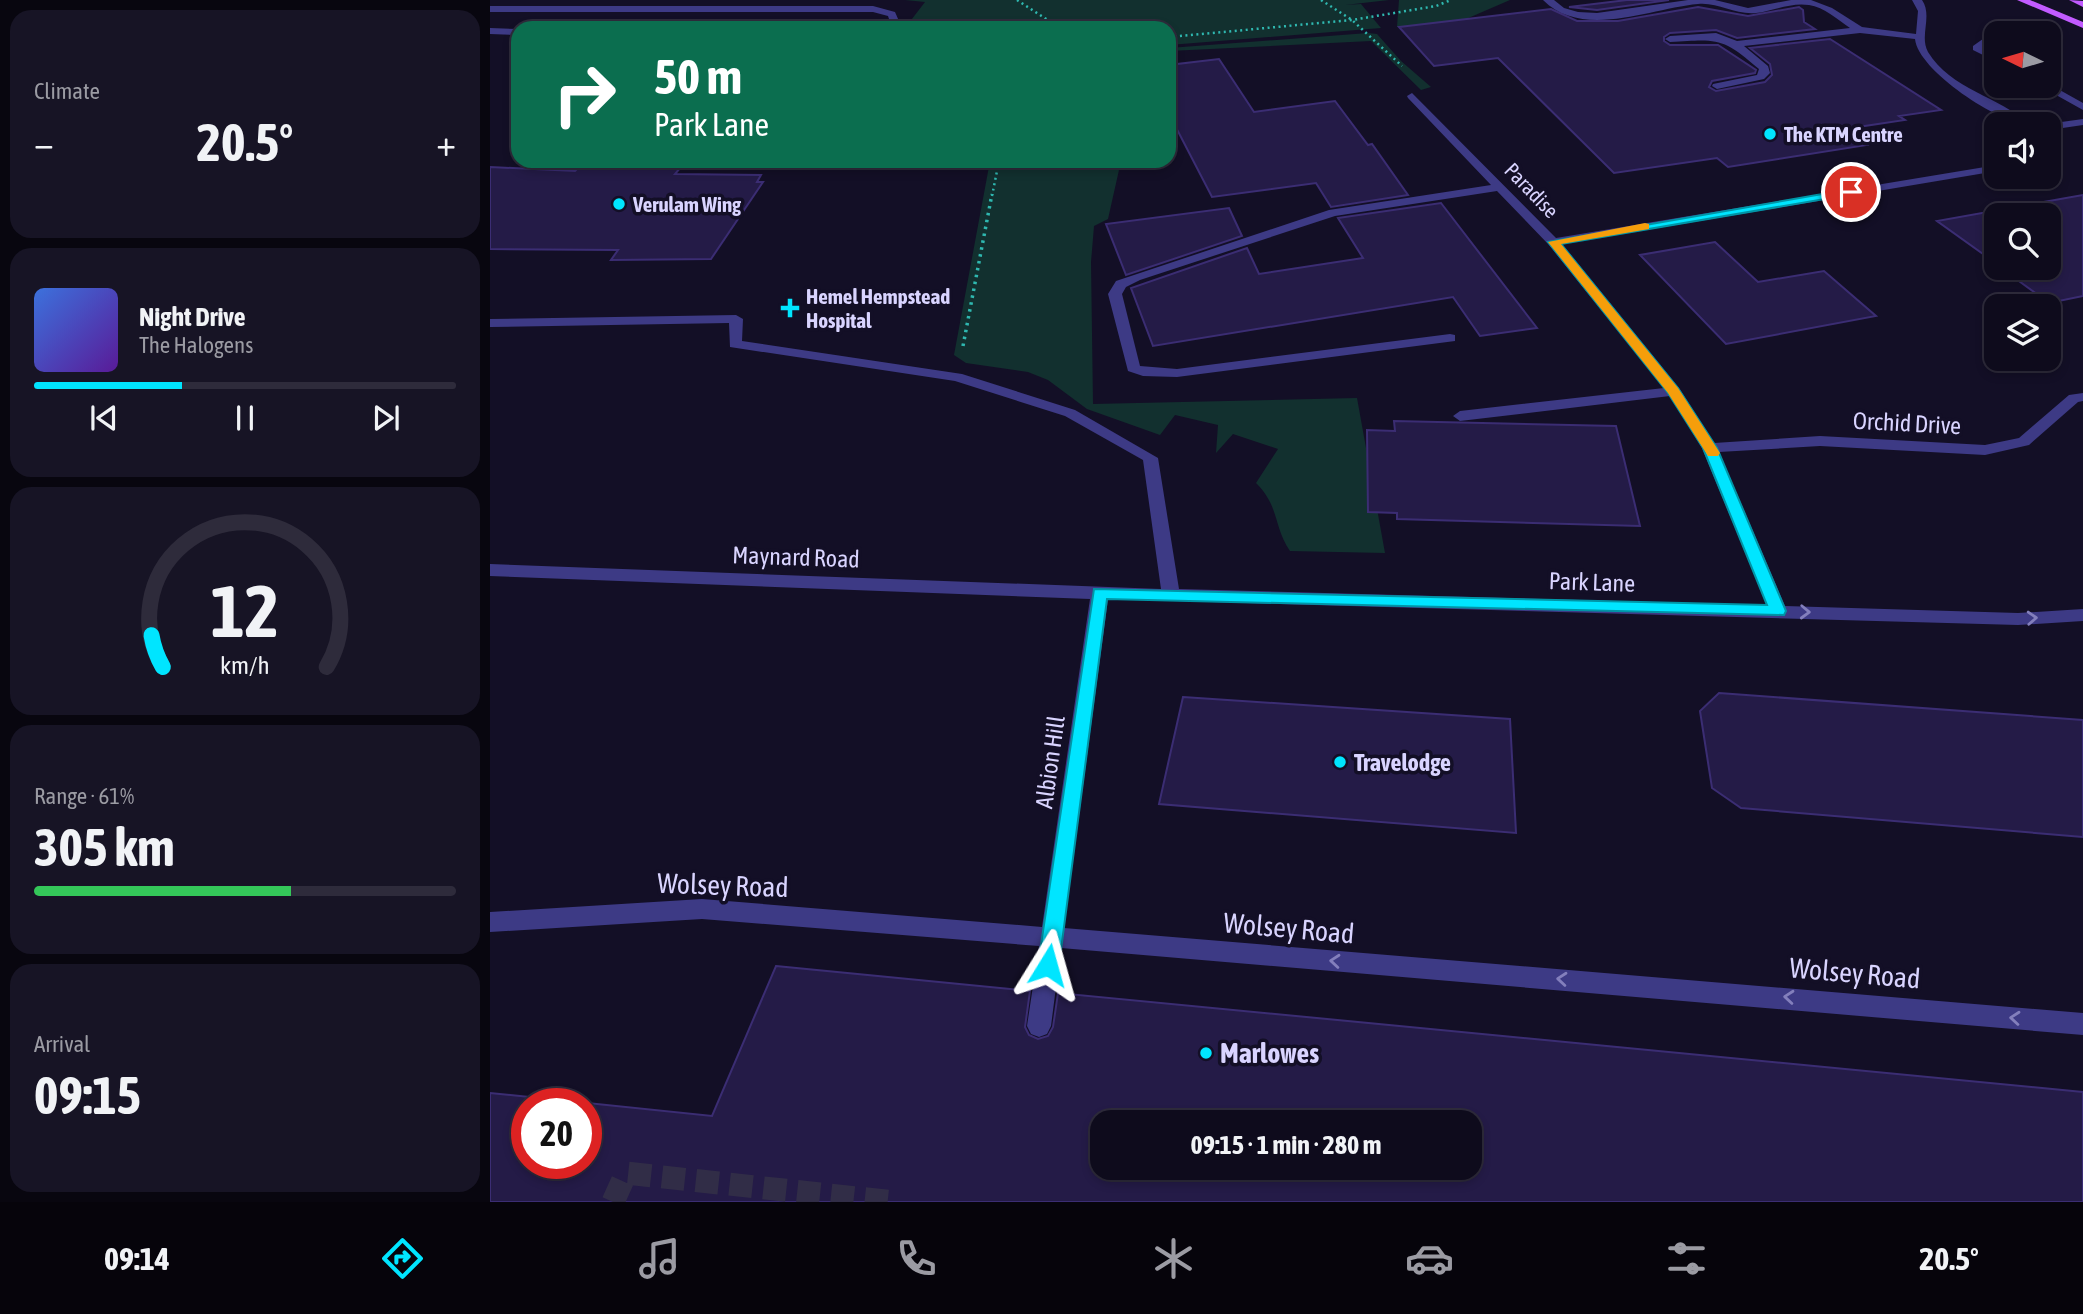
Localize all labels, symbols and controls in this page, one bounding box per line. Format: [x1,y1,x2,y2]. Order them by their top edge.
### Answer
north arrow [1984,21,2062,98]
map controls [1984,21,2061,371]
text: 50 m [654,48,742,104]
icon: right [539,49,630,140]
text: Climate [34,78,100,104]
text: Park Lane [654,106,769,143]
text: 20.5° [197,112,293,172]
button: sound [1984,112,2061,189]
text: − [34,121,54,164]
text: + [436,121,456,164]
place label: The KTM Centre [1784,122,1903,146]
marker: The KTM Centre [1762,126,1778,142]
street label: Paradise [1500,158,1564,222]
pin [1821,162,1881,222]
icon: arrive [1832,173,1870,211]
place label: Verulam Wing [632,192,742,216]
marker: Verulam Wing [611,196,627,212]
button: search [1984,203,2061,280]
place label: Hemel Hempstead Hospital [806,284,950,332]
button: layers [1984,294,2061,371]
marker: Hemel Hempstead Hospital [780,298,800,318]
text: Night Drive [139,302,246,332]
text: The Halogens [139,332,253,358]
icon: previous [85,399,123,437]
icon: pause [226,399,264,437]
icon: next [367,399,405,437]
street label: Orchid Drive [1852,407,1962,439]
street label: Maynard Road [732,541,860,573]
street label: Park Lane [1548,567,1636,597]
text: 12 [211,569,279,652]
one-way arrow [1799,605,1810,620]
one-way arrow [2027,611,2038,626]
text: km/h [220,651,270,679]
street label: Albion Hill [1030,713,1070,810]
place label: Travelodge [1354,749,1451,776]
marker: Travelodge [1332,754,1348,770]
text: Range · 61% [34,783,134,809]
text: 305 km [34,817,175,877]
street label: Wolsey Road [657,867,789,903]
street label: Wolsey Road [1222,906,1356,950]
position arrow [1011,928,1085,1002]
street label: Wolsey Road [1788,951,1922,995]
one-way arrow [1329,954,1340,969]
one-way arrow [1556,972,1567,987]
one-way arrow [1783,990,1794,1005]
one-way arrow [2009,1011,2020,1026]
text: Arrival [34,1031,90,1057]
place label: Marlowes [1220,1037,1319,1069]
marker: Marlowes [1198,1045,1214,1061]
text: 09:15 [34,1065,141,1125]
speed limit sign: 20 [511,1088,602,1179]
text: 09:15 · 1 min · 280 m [1191,1130,1381,1160]
icon: directions [378,1234,427,1283]
icon: music [635,1234,684,1283]
icon: phone [892,1234,941,1283]
icon: climate [1149,1234,1198,1283]
icon: car [1405,1234,1454,1283]
icon: filters [1662,1234,1711,1283]
text: 09:14 [104,1240,170,1277]
text: 20.5° [1919,1240,1979,1277]

